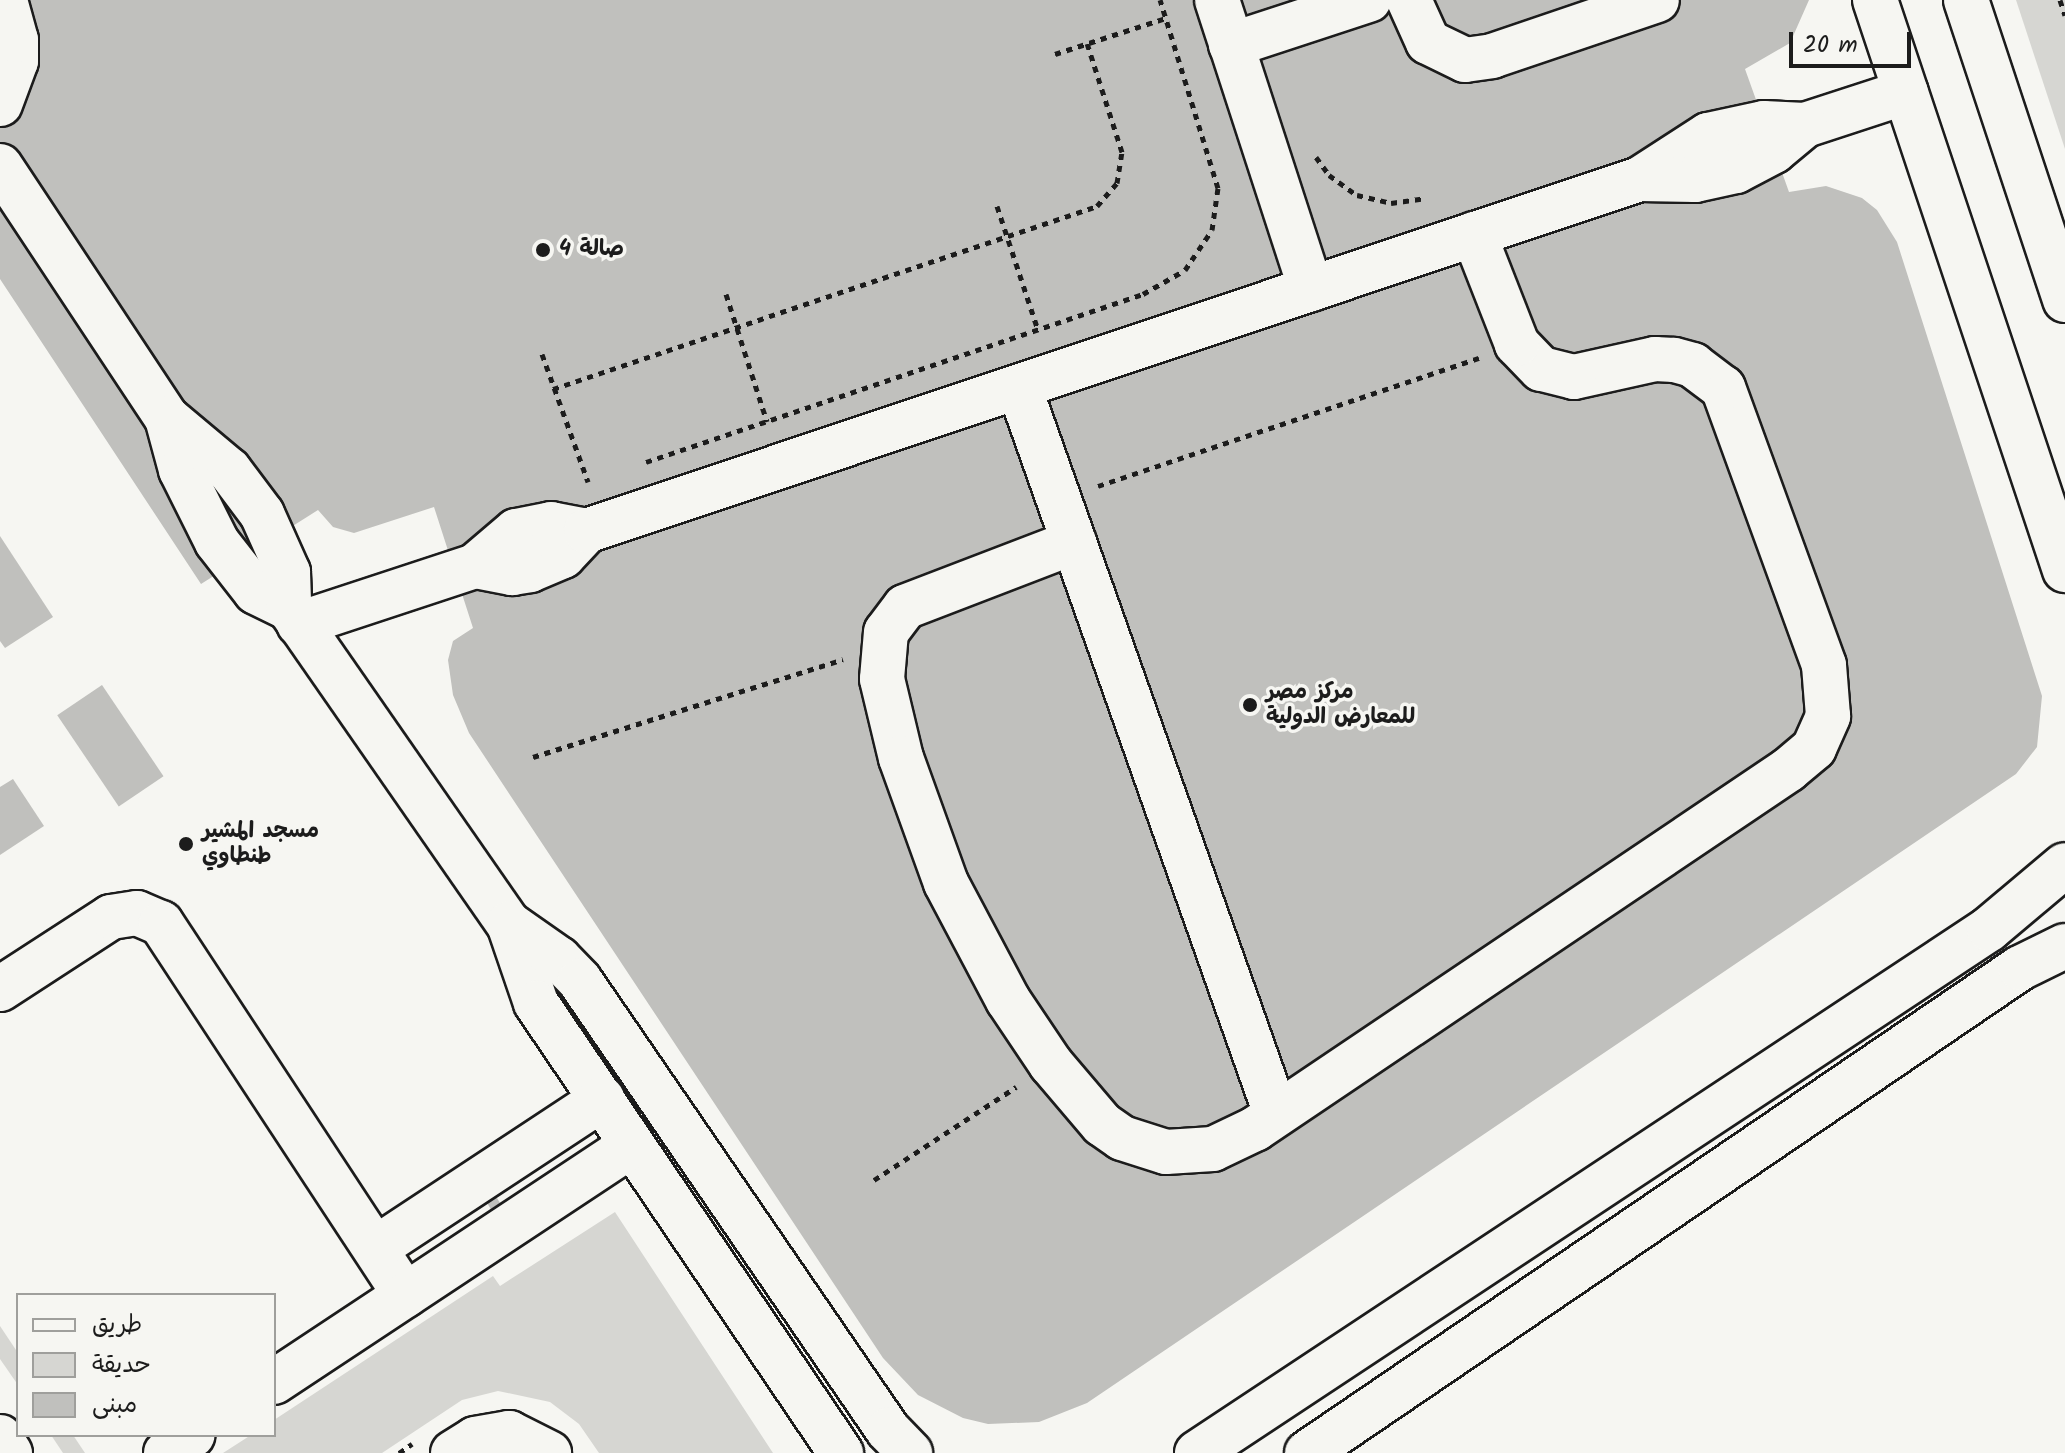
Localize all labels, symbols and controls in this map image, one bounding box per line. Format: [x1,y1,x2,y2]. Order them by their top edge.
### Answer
scale bar [1793,16,1915,66]
text: 20 m [1803,26,1858,65]
place label: صالة 4 [559,237,624,263]
marker: صالة 4 [534,241,552,259]
place label: مركز مصر للمعارض الدولية [1266,679,1415,730]
marker: مركز مصر للمعارض الدولية [1241,696,1259,714]
place label: مسجد المشير طنطاوي [202,818,319,870]
marker: مسجد المشير طنطاوي [177,835,195,853]
legend [16,1293,276,1437]
text: طريق [92,1306,142,1345]
text: حديقة [92,1346,151,1385]
text: مبنى [92,1386,137,1425]

